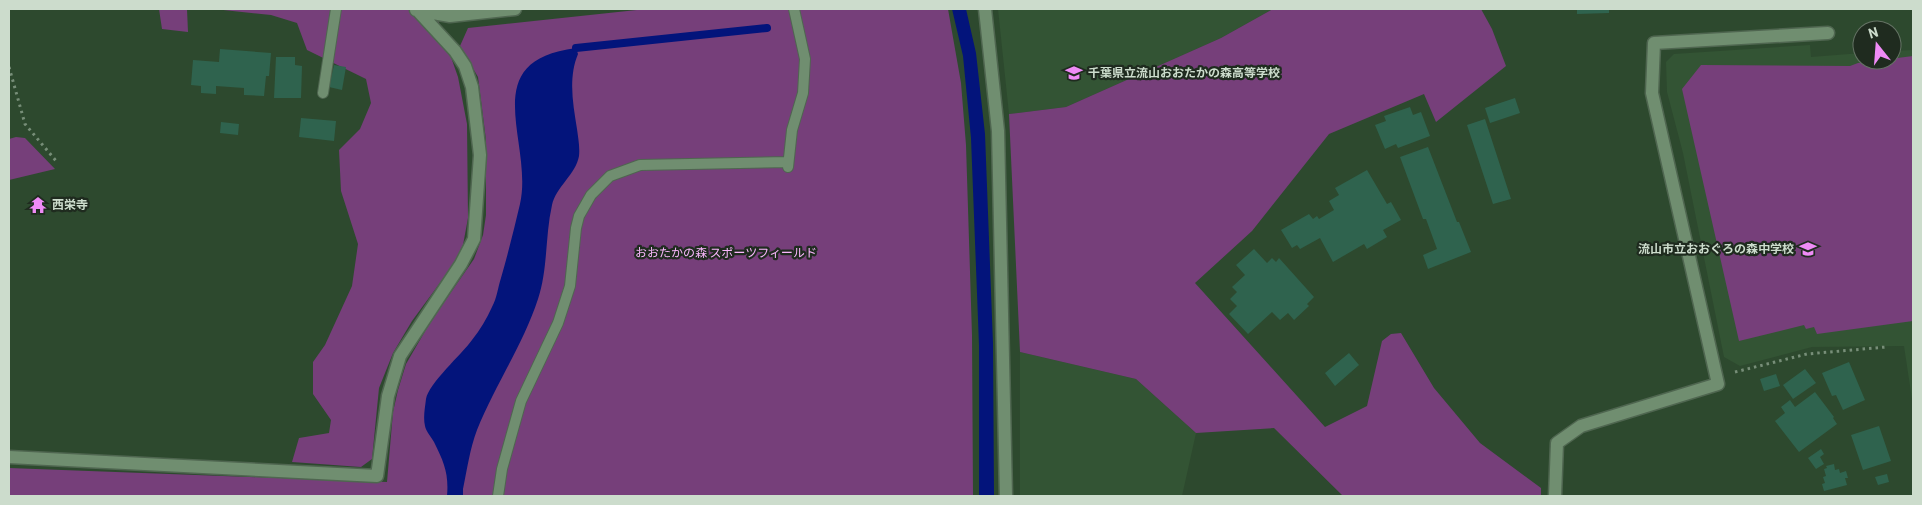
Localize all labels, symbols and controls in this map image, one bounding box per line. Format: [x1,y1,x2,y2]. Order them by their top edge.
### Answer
north arrow [1852,20,1902,70]
text: N [1866,23,1880,42]
school or university icon: 千葉県立流山おおたかの森高等学校 [1064,63,1084,83]
place label: 千葉県立流山おおたかの森高等学校 [1088,65,1280,79]
temple icon: 西栄寺 [28,195,48,215]
place label: 西栄寺 [52,197,88,211]
school or university icon: 流山市立おおぐろの森中学校 [1798,239,1818,259]
place label: 流山市立おおぐろの森中学校 [1638,241,1794,255]
park label: おおたかの森 スポーツフィールド [635,245,817,259]

